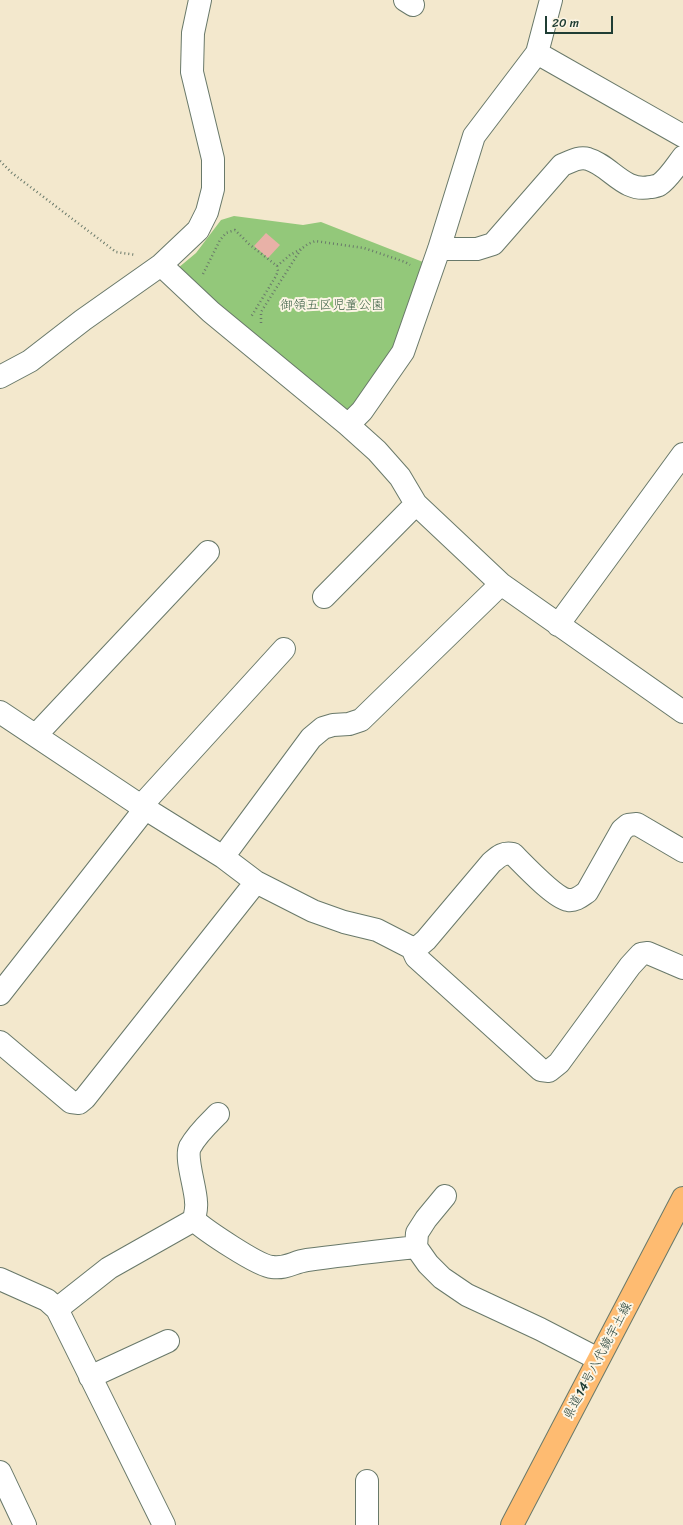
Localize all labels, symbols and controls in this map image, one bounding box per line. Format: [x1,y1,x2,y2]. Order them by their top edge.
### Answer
scale bar [547,8,615,34]
text: 20 m [552,12,579,34]
park label: 御領五区児童公園 [280,298,384,314]
street label: 県道14号八代鏡宇土線 [560,1300,636,1422]

